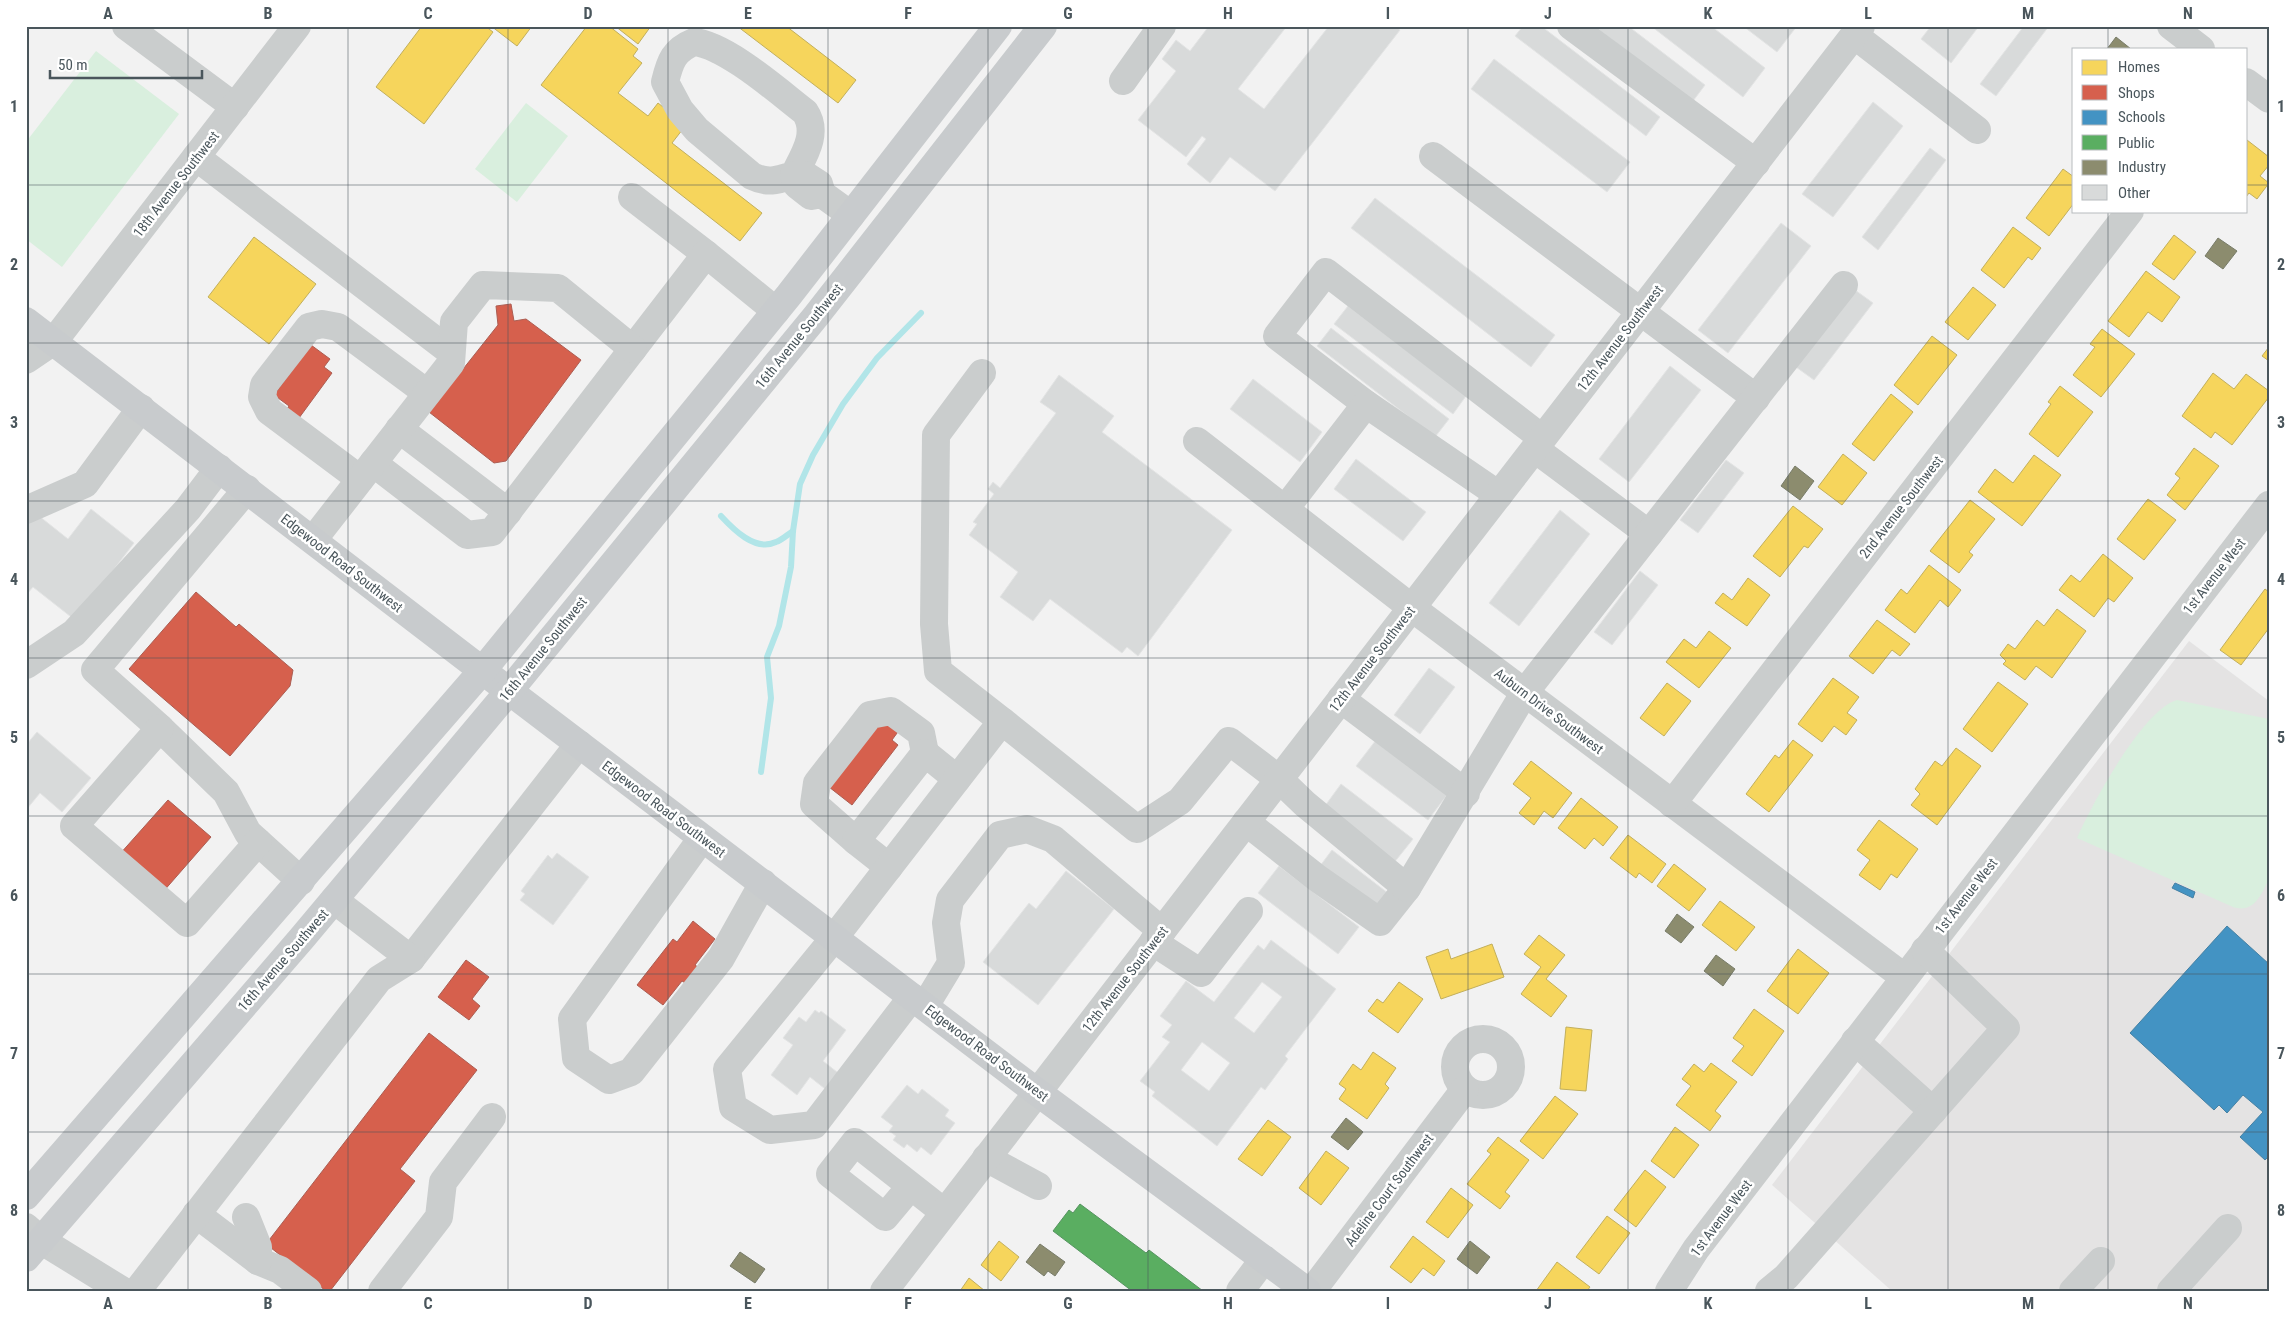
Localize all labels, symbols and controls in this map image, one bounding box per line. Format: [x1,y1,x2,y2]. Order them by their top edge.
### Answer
text: A [103,4,113,23]
text: B [264,4,273,23]
text: C [423,4,433,23]
text: D [583,4,593,23]
text: E [744,4,752,23]
text: F [904,4,912,23]
text: G [1063,4,1073,23]
text: H [1223,4,1233,23]
text: I [1386,4,1390,23]
text: J [1544,4,1552,23]
text: K [1704,4,1713,23]
text: L [1864,4,1872,23]
text: M [2022,4,2034,23]
text: N [2183,4,2193,23]
scale bar [50,48,202,80]
legend [2072,48,2248,212]
text: 50 m [58,56,88,74]
text: Homes [2118,58,2160,76]
text: Shops [2118,84,2155,102]
text: 1 [10,97,18,116]
text: 1 [2277,97,2285,116]
text: Schools [2118,108,2165,126]
street label: 18th Avenue Southwest [130,128,222,240]
text: Public [2118,134,2155,152]
text: Industry [2118,158,2166,176]
text: Other [2118,184,2151,202]
text: 2 [10,255,18,274]
text: 2 [2277,255,2285,274]
street label: 16th Avenue Southwest [752,281,846,391]
street label: 12th Avenue Southwest [1574,282,1666,394]
text: 3 [10,413,18,432]
text: 3 [2277,413,2285,432]
street label: 2nd Avenue Southwest [1856,453,1946,561]
street label: Edgewood Road Southwest [278,511,406,615]
street label: 1st Avenue West [2179,535,2249,617]
text: 4 [10,570,18,589]
text: 4 [2277,570,2285,589]
street label: 16th Avenue Southwest [496,594,590,704]
street label: 12th Avenue Southwest [1326,603,1418,715]
street label: Auburn Drive Southwest [1491,665,1607,757]
text: 5 [10,728,18,747]
text: 5 [2277,728,2285,747]
street label: Edgewood Road Southwest [599,757,729,861]
street label: 1st Avenue West [1931,855,2001,937]
text: 6 [10,886,18,905]
text: 6 [2277,886,2285,905]
street label: 16th Avenue Southwest [234,906,332,1014]
street label: 12th Avenue Southwest [1079,923,1171,1035]
street label: Edgewood Road Southwest [922,1001,1052,1105]
text: 7 [10,1044,18,1063]
text: 7 [2277,1044,2285,1063]
street label: Adeline Court Southwest [1342,1131,1436,1249]
street label: 1st Avenue West [1687,1177,1755,1259]
text: 8 [10,1201,18,1220]
text: 8 [2277,1201,2285,1220]
text: A [103,1294,113,1313]
text: B [264,1294,273,1313]
text: C [423,1294,433,1313]
text: D [583,1294,593,1313]
text: E [744,1294,752,1313]
text: F [904,1294,912,1313]
text: G [1063,1294,1073,1313]
text: H [1223,1294,1233,1313]
text: I [1386,1294,1390,1313]
text: J [1544,1294,1552,1313]
text: K [1704,1294,1713,1313]
text: L [1864,1294,1872,1313]
text: M [2022,1294,2034,1313]
text: N [2183,1294,2193,1313]

